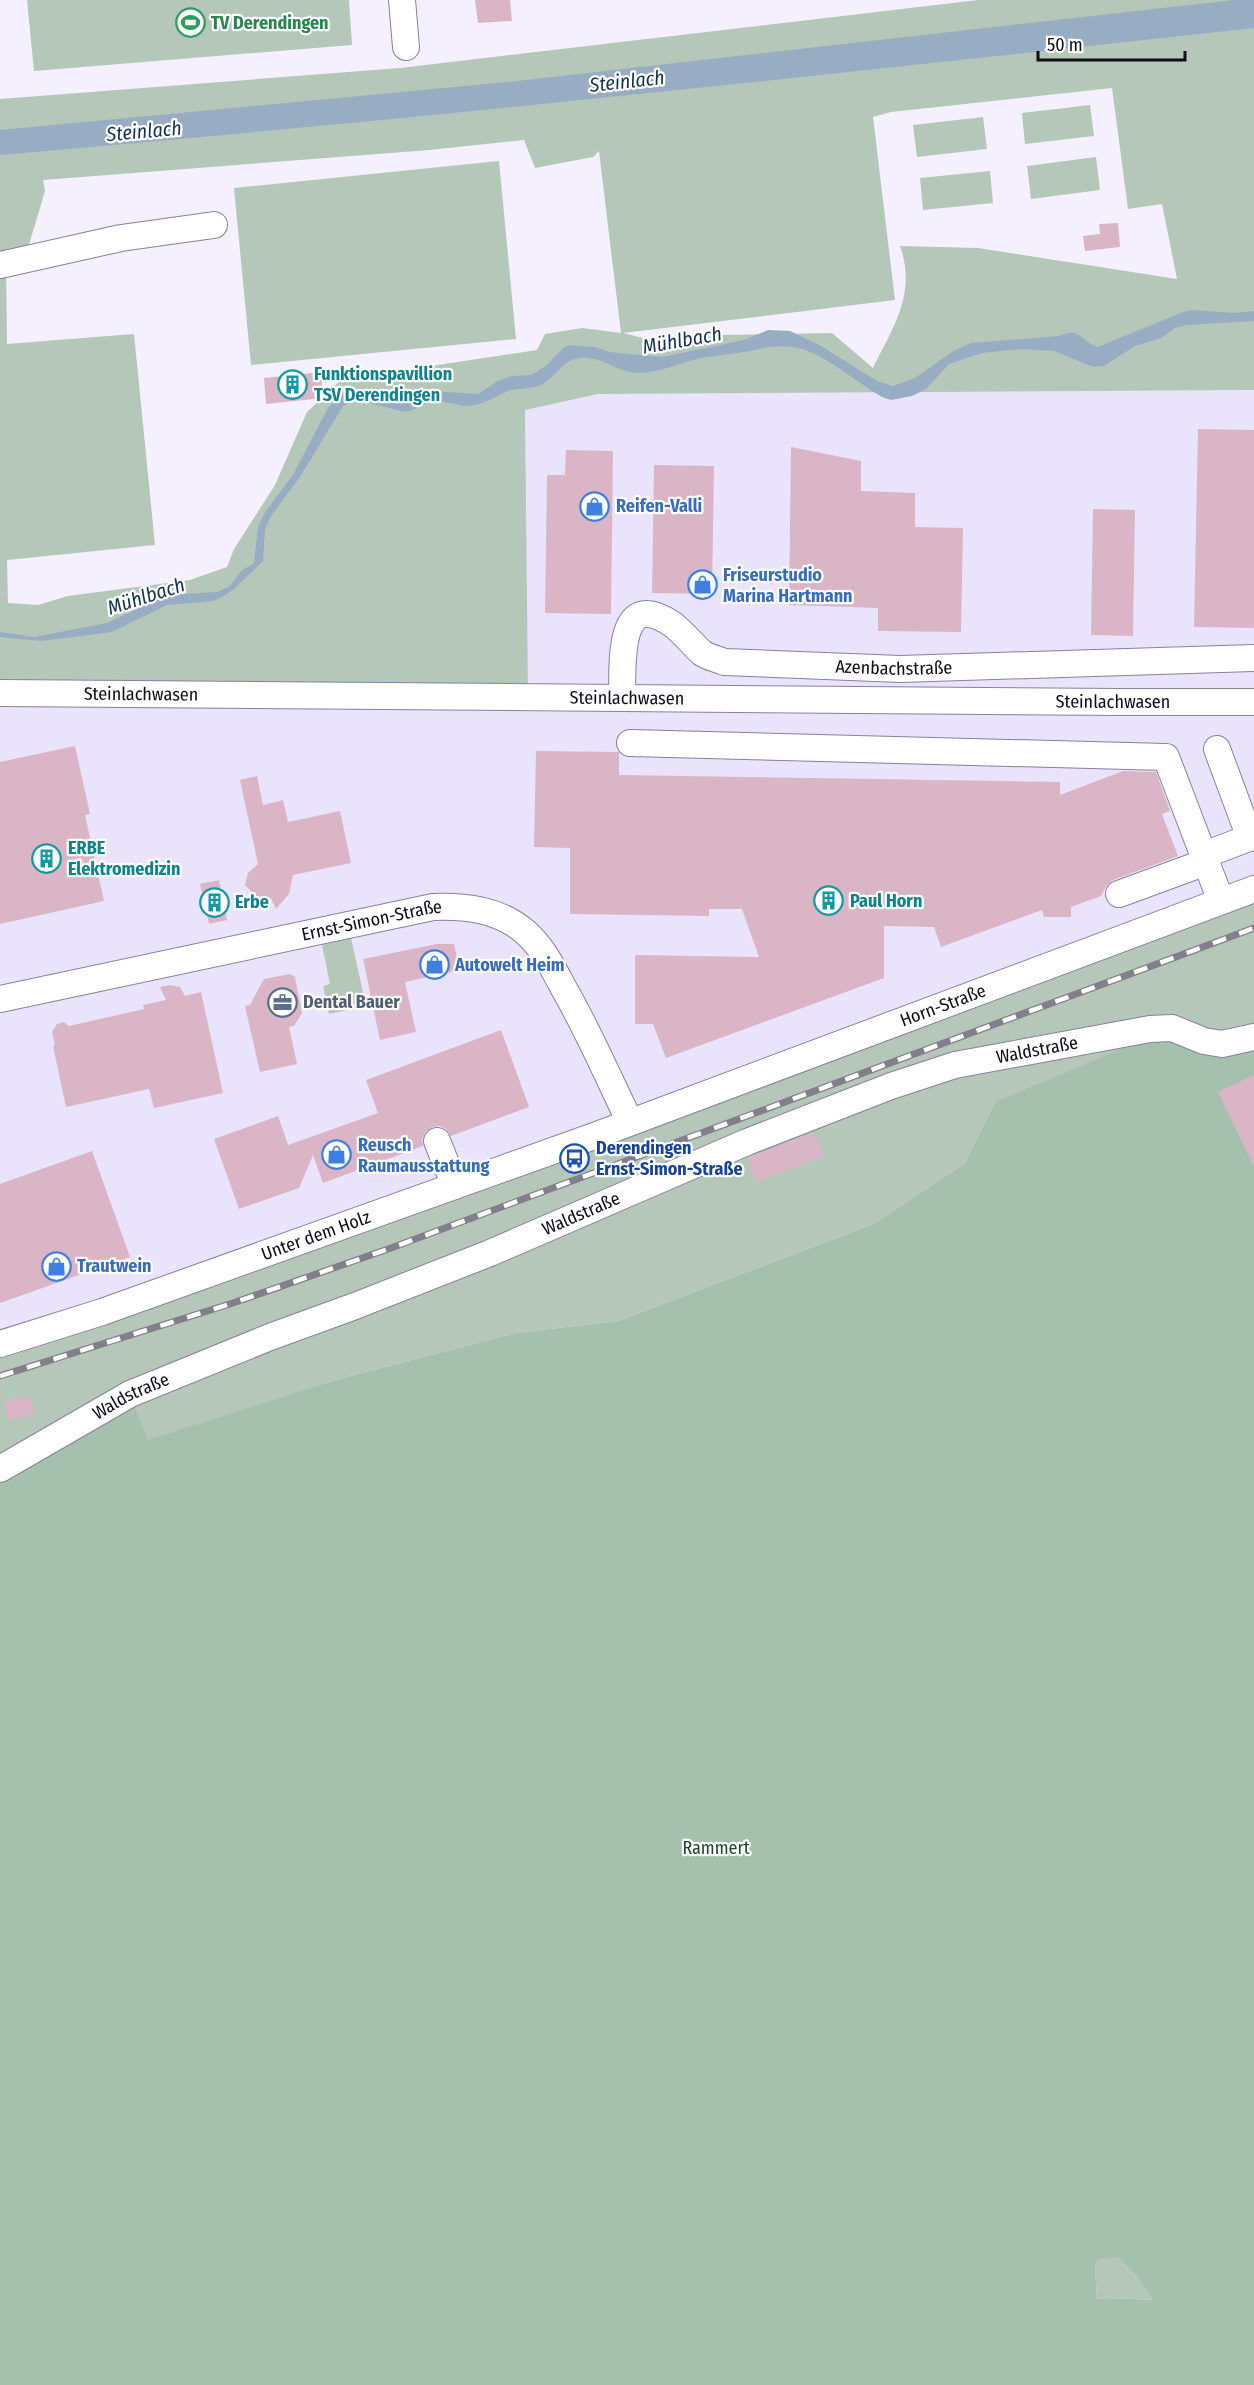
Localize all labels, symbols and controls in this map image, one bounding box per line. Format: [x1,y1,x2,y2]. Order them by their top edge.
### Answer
sports icon: TV Derendingen [174,7,206,39]
place label: TV Derendingen [211,12,329,34]
scale bar [1038,24,1185,62]
text: 50 m [1047,34,1083,56]
water label: Steinlach [587,65,666,97]
water label: Steinlach [104,116,183,146]
water label: Mühlbach [640,321,724,359]
place label: Funktionspavillion TSV Derendingen [314,363,452,406]
building icon: Funktionspavillion TSV Derendingen [277,368,309,400]
shop icon: Reifen-Valli [579,490,611,522]
place label: Reifen-Valli [616,495,702,517]
place label: Friseurstudio Marina Hartmann [723,564,853,607]
shop icon: Friseurstudio Marina Hartmann [686,569,718,601]
water label: Mühlbach [104,572,188,620]
street label: Azenbachstraße [835,655,953,680]
street label: Steinlachwasen [84,683,198,706]
street label: Steinlachwasen [570,687,684,710]
street label: Steinlachwasen [1056,690,1170,713]
place label: ERBE Elektromedizin [68,837,180,880]
building icon: ERBE Elektromedizin [31,842,63,874]
building icon: Paul Horn [813,885,845,917]
building icon: Erbe [198,886,230,918]
place label: Paul Horn [850,890,922,912]
place label: Erbe [235,891,269,913]
street label: Ernst-Simon-Straße [299,896,442,946]
shop icon: Autowelt Heim [418,949,450,981]
place label: Autowelt Heim [454,954,565,976]
street label: Horn-Straße [897,979,989,1032]
office icon: Dental Bauer [266,986,298,1018]
place label: Dental Bauer [303,991,400,1013]
street label: Waldstraße [994,1032,1080,1068]
place label: Reusch Raumausstattung [358,1134,489,1177]
place label: Derendingen Ernst-Simon-Straße [596,1137,743,1180]
shop icon: Reusch Raumausstattung [321,1139,353,1171]
bus stop icon: Derendingen Ernst-Simon-Straße [559,1142,591,1174]
street label: Waldstraße [539,1187,623,1240]
street label: Unter dem Holz [258,1206,373,1265]
shop icon: Trautwein [40,1250,72,1282]
place label: Trautwein [77,1255,152,1277]
street label: Waldstraße [89,1368,172,1424]
park label: Rammert [682,1837,750,1859]

